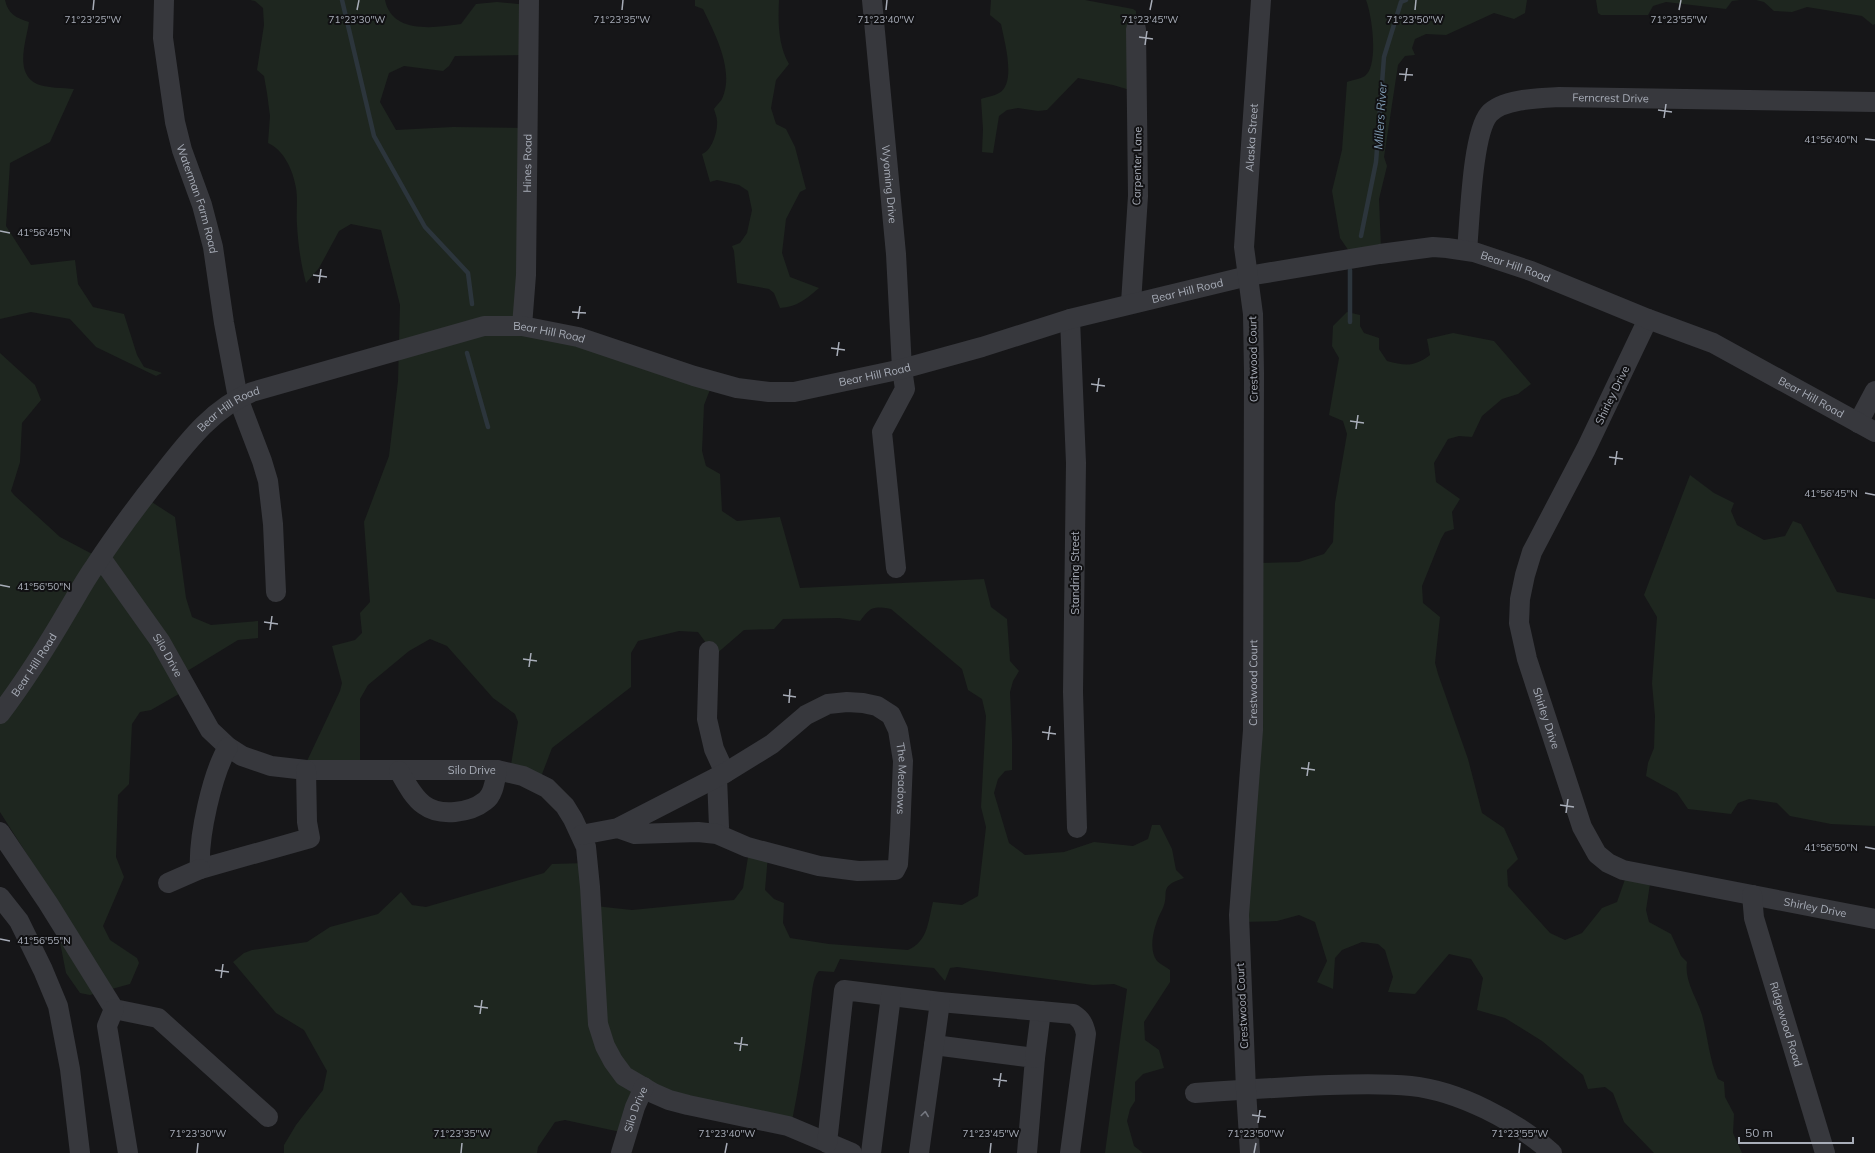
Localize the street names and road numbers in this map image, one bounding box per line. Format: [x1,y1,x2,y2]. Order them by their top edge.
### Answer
street label: Ferncrest Drive [1572,90,1649,105]
street label: Alaska Street [1242,103,1261,172]
street label: Carpenter Lane [1129,127,1145,205]
street label: Hines Road [520,134,535,193]
street label: Waterman Farm Road [174,142,221,254]
street label: Wyoming Drive [879,144,900,224]
street label: Bear Hill Road [1479,248,1553,285]
street label: Bear Hill Road [1150,275,1225,306]
street label: Crestwood Court [1245,316,1261,402]
street label: Bear Hill Road [513,319,587,346]
street label: Bear Hill Road [837,360,912,389]
street label: Shirley Drive [1592,363,1632,427]
street label: Bear Hill Road [1776,373,1847,421]
street label: Bear Hill Road [194,383,261,435]
street label: Standring Street [1068,531,1082,615]
street label: Bear Hill Road [8,630,60,699]
street label: Silo Drive [150,631,186,679]
street label: Crestwood Court [1246,640,1260,726]
street label: Shirley Drive [1530,686,1563,751]
street label: The Meadows [893,742,910,815]
street label: Silo Drive [448,763,496,777]
street label: Shirley Drive [1783,894,1848,920]
street label: Crestwood Court [1233,962,1251,1049]
street label: Ridgewood Road [1767,980,1805,1068]
street label: Silo Drive [621,1084,650,1134]

